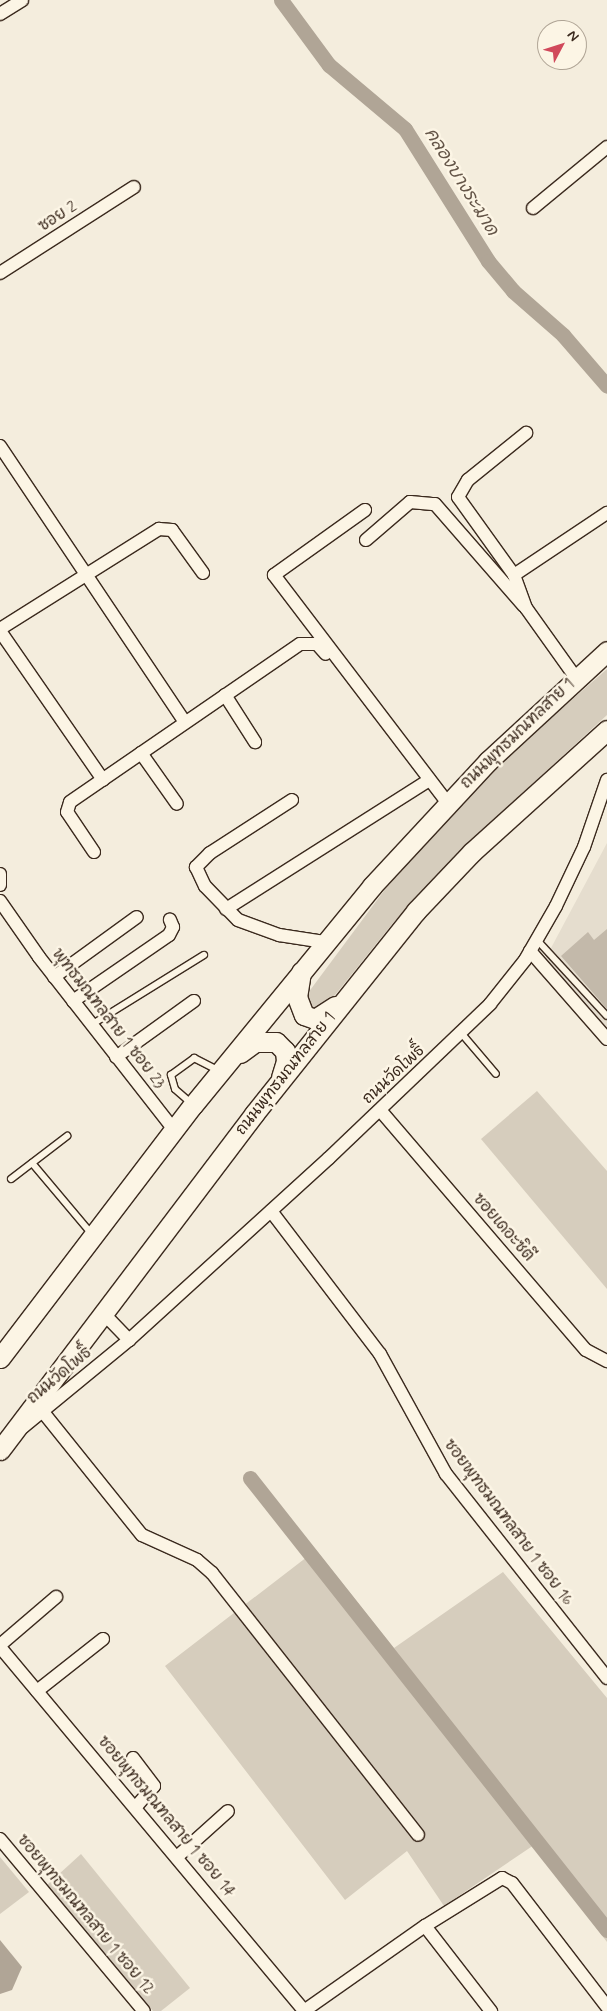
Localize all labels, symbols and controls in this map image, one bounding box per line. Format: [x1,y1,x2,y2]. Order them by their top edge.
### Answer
north arrow [537,20,587,70]
text: N [563,27,583,45]
water label: คลองบางระมาด [419,124,503,240]
street label: ซอย 2 [35,198,81,236]
street label: ถนนพุทธมณฑลสาย 1 [457,675,579,793]
street label: พุทธมณฑลสาย 1 ซอย 23 [47,945,169,1093]
street label: ถนนพุทธมณฑลสาย 1 [232,1009,340,1139]
street label: ถนนวัดโพธิ์ [359,1041,429,1109]
street label: ซอยเดอะซิตี [468,1190,538,1266]
street label: ถนนวัดโพธิ์ [24,1343,96,1409]
street label: ซอยพุทธมณฑลสาย 1 ซอย 16 [439,1436,577,1610]
street label: ซอยพุทธมณฑลสาย 1 ซอย 14 [93,1733,239,1901]
street label: ซอยพุทธมณฑลสาย 1 ซอย 12 [12,1831,158,1999]

